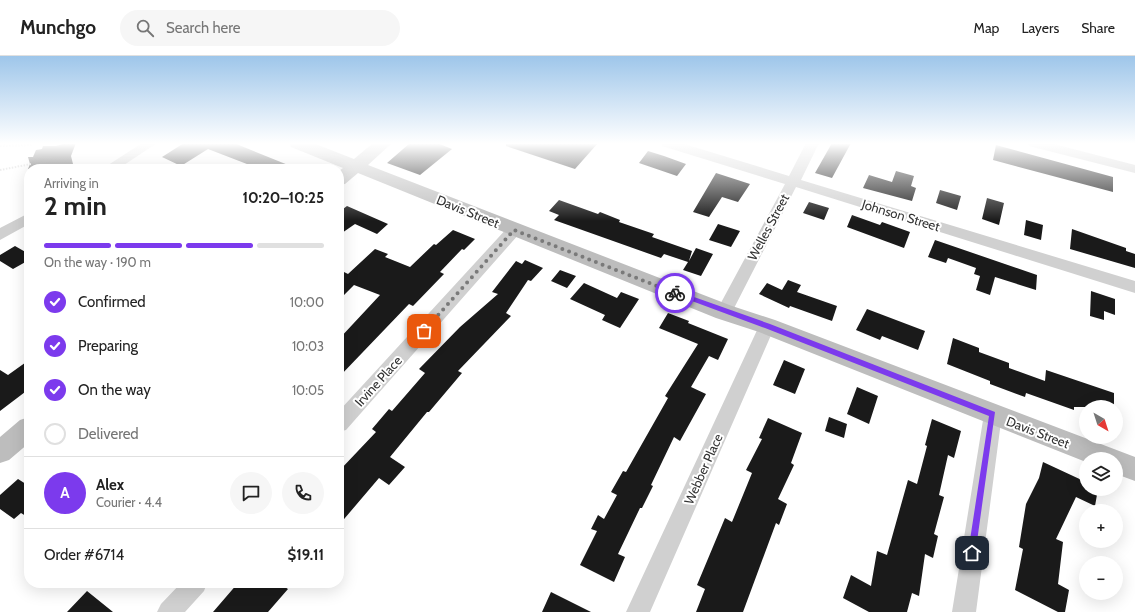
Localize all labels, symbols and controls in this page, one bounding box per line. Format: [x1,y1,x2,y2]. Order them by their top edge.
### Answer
search box [120,10,400,46]
text: Munchgo [20,16,96,39]
icon: search [134,17,156,39]
text: Search here [166,19,241,37]
text: Map [974,19,999,37]
text: Layers [1021,19,1059,37]
text: Share [1081,19,1115,37]
text: Arriving in [44,175,99,191]
text: 10:20–10:25 [242,189,324,207]
text: 2 min [44,190,107,222]
street label: Davis Street [434,191,502,231]
street label: Welles Street [744,191,792,263]
street label: Johnson Street [859,195,943,235]
text: On the way · 190 m [44,254,151,270]
courier [655,273,695,313]
icon: bike [664,282,686,304]
icon: check [44,291,66,313]
text: Confirmed [78,293,146,311]
text: 10:00 [290,294,324,310]
pin [407,314,441,348]
icon: bag [413,320,435,342]
icon: check [44,335,66,357]
text: Preparing [78,337,138,355]
text: 10:03 [292,338,324,354]
street label: Irvine Place [351,352,405,410]
icon: check [44,379,66,401]
text: On the way [78,381,151,399]
text: 10:05 [292,382,324,398]
north arrow [1079,400,1123,444]
map controls [1079,400,1123,600]
street label: Davis Street [1004,413,1072,452]
text: Delivered [78,425,139,443]
street label: Webber Place [680,431,726,507]
button: layers [1079,452,1123,496]
button: chat [230,472,272,514]
button: phone [282,472,324,514]
text: Alex [96,476,124,494]
text: A [60,484,70,502]
text: Courier · 4.4 [96,494,162,510]
button: + [1079,504,1123,548]
pin [955,536,989,570]
icon: home [961,542,983,564]
text: Order #6714 [44,546,124,564]
text: $19.11 [287,546,324,564]
button: − [1079,556,1123,600]

